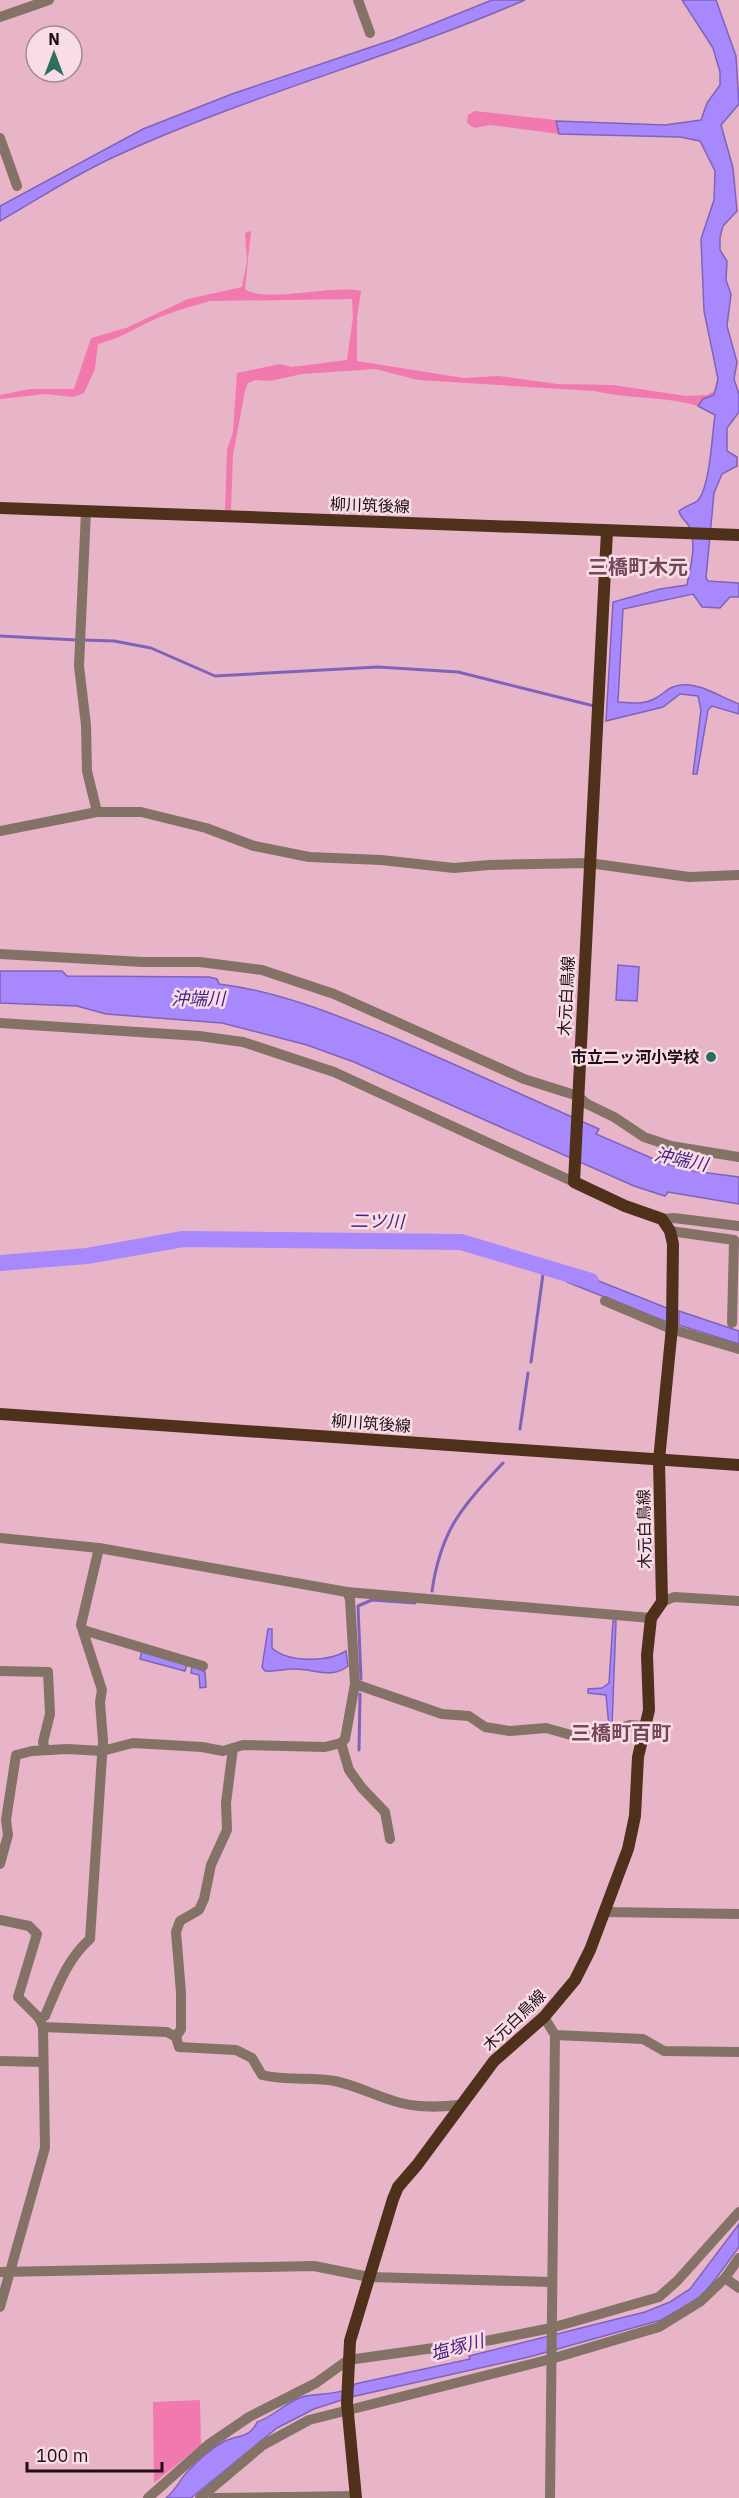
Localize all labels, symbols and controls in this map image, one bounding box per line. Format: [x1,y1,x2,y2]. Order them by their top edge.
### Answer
north arrow [24,24,84,84]
text: N [48,29,60,49]
street label: 柳川筑後線 [330,494,410,516]
district label: 三橋町木元 [588,553,688,580]
street label: 木元白鳥線 [554,956,578,1036]
water label: 沖端川 [171,987,227,1010]
place label: 市立二ッ河小学校 [571,1047,699,1067]
marker: 市立二ッ河小学校 [704,1050,718,1064]
water label: 沖端川 [652,1142,712,1176]
water label: 二ツ川 [350,1209,406,1233]
street label: 柳川筑後線 [330,1410,412,1436]
street label: 木元白鳥線 [633,1489,655,1569]
district label: 三橋町百町 [571,1719,671,1746]
street label: 木元白鳥線 [478,1985,550,2055]
water label: 塩塚川 [428,2328,488,2365]
scale bar [27,2435,162,2473]
text: 100 m [36,2444,88,2467]

